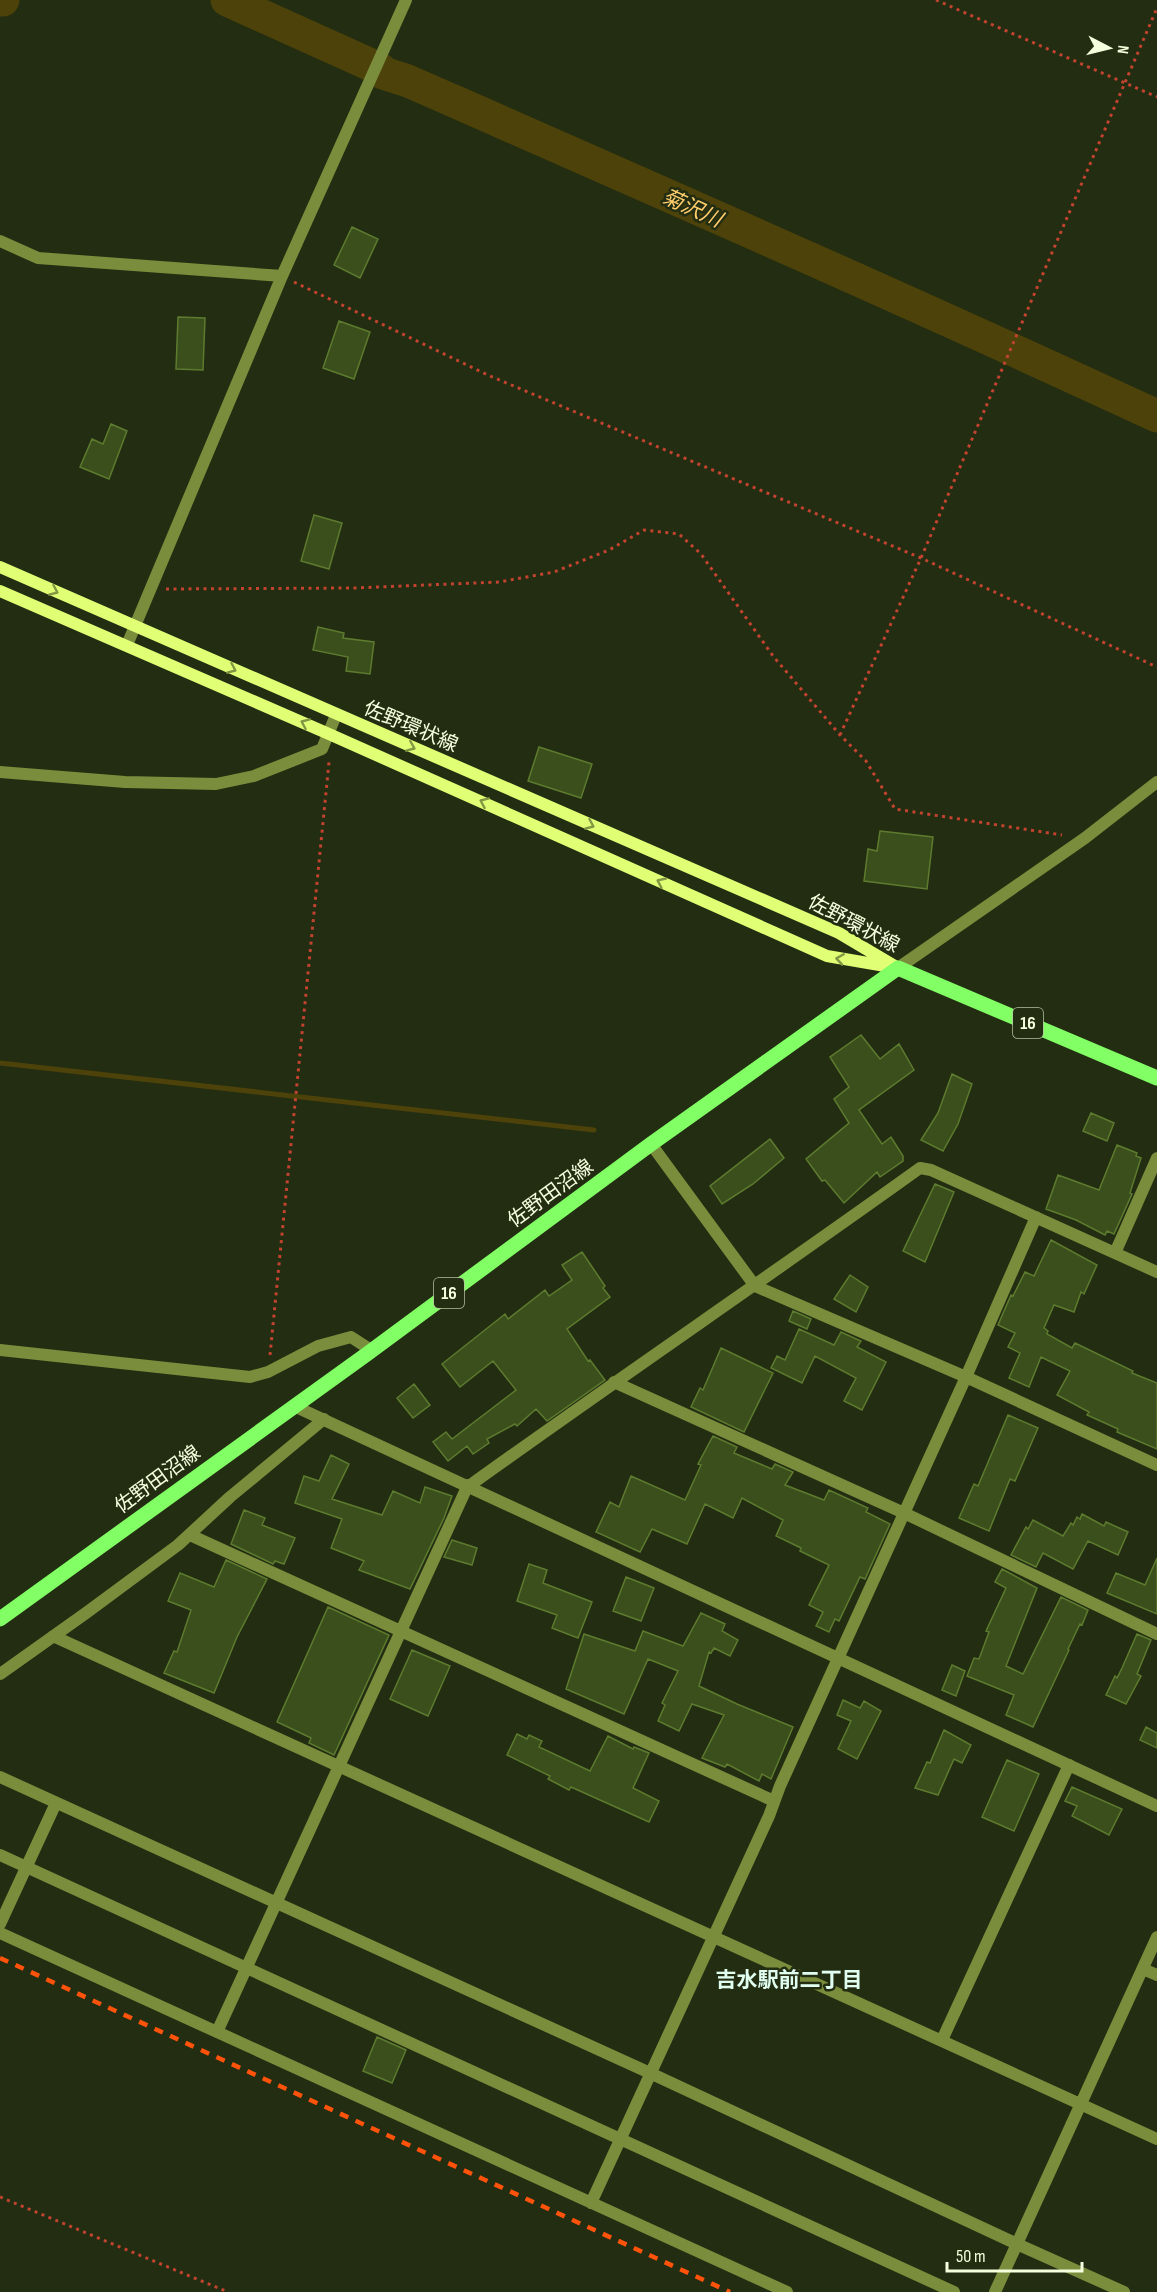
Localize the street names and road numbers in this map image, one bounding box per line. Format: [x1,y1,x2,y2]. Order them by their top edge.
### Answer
street label: 佐野環状線 [360,696,461,758]
street label: 佐野環状線 [804,890,903,958]
road number: 16 [1013,1008,1043,1038]
street label: 佐野田沼線 [503,1155,598,1233]
road number: 16 [434,1278,464,1308]
street label: 佐野田沼線 [110,1441,205,1519]

